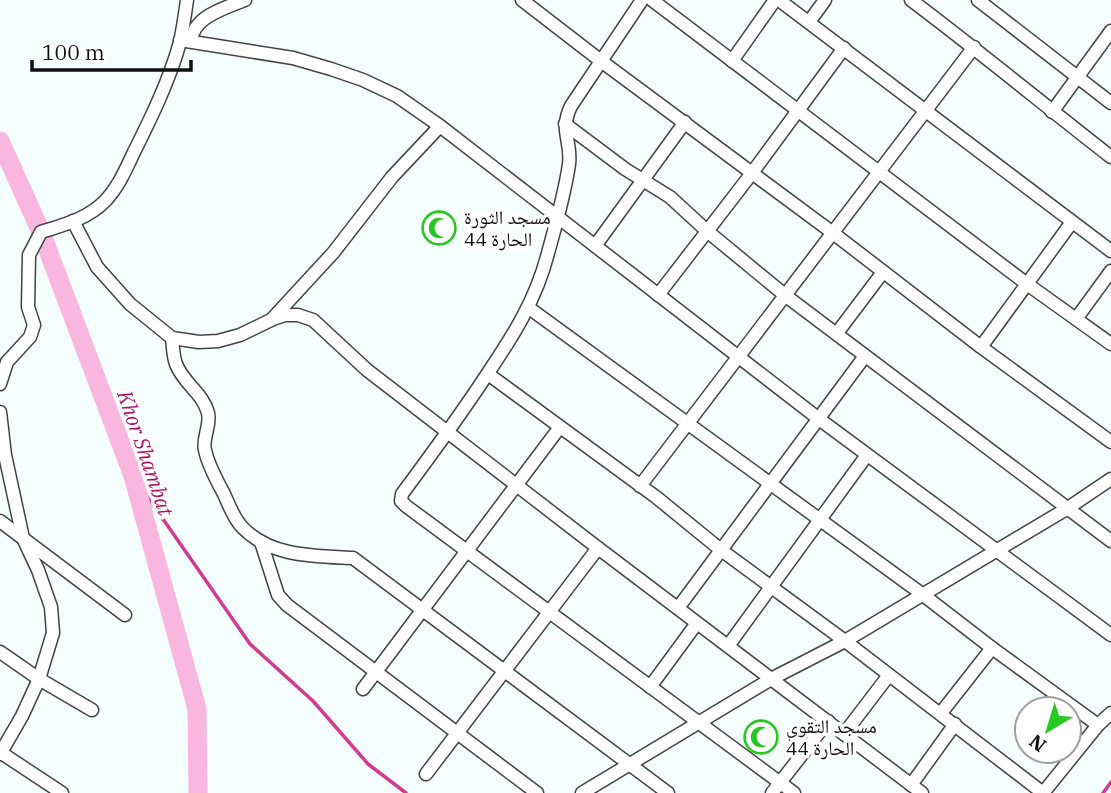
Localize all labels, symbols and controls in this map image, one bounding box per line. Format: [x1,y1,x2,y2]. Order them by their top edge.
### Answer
scale bar [32,28,191,72]
text: 100 m [42,38,105,66]
place label: مسجد الثورة الحارة 44 [464,205,551,251]
mosque icon: مسجد الثورة الحارة 44 [420,209,458,247]
water label: Khor Shambat [111,385,181,520]
north arrow [1013,695,1083,765]
place label: مسجد التقوي الحارة 44 [786,714,877,760]
mosque icon: مسجد التقوي الحارة 44 [742,718,780,756]
text: N [1024,729,1051,757]

